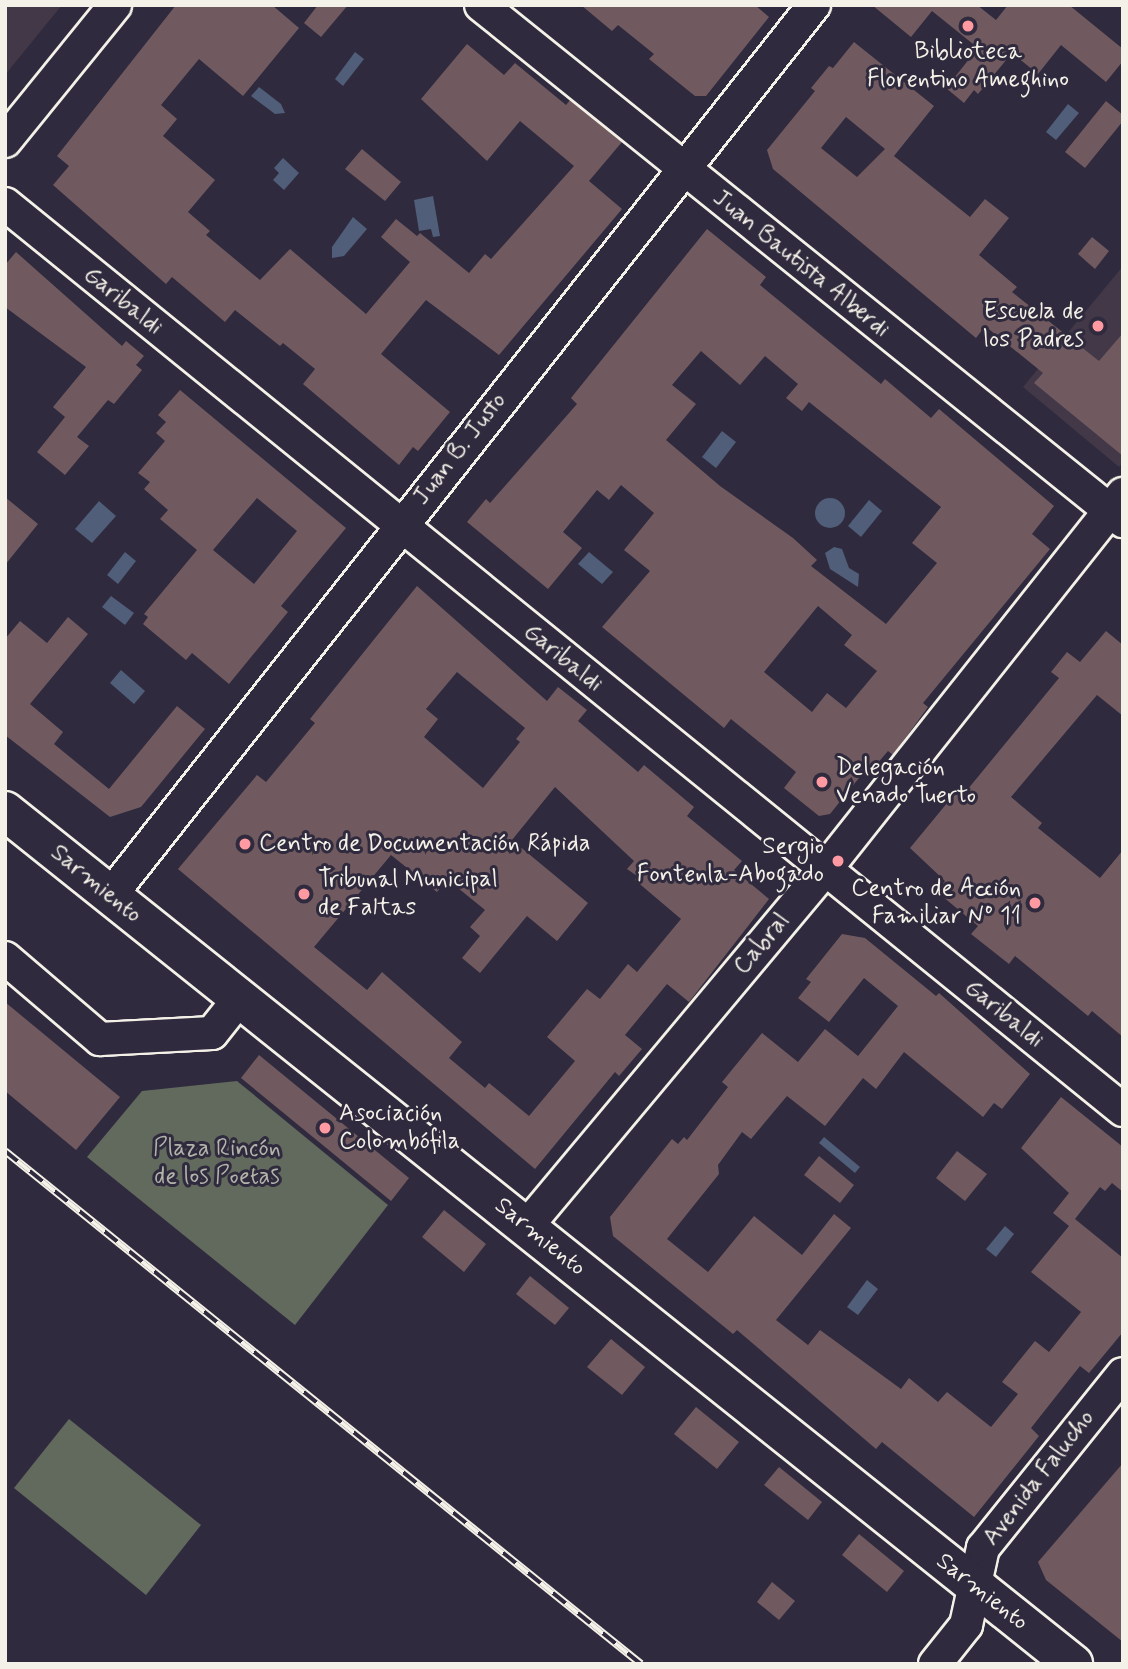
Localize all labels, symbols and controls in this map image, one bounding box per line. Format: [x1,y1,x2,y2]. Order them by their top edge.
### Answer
marker: Biblioteca Florentino Ameghino [960,18,976,34]
place label: Biblioteca Florentino Ameghino [867,38,1069,94]
street label: Juan Bautista Alberdi [709,185,893,343]
street label: Garibaldi [78,260,168,342]
place label: Escuela de los Padres [980,298,1084,354]
marker: Escuela de los Padres [1090,318,1106,334]
street label: Juan B. Justo [407,387,513,511]
street label: Garibaldi [518,617,608,699]
place label: Delegación Venado Tuerto [836,754,976,810]
marker: Delegación Venado Tuerto [814,774,830,790]
place label: Centro de Documentación Rápida [259,830,592,858]
place label: Sergio Fontenla-Abogado [637,833,824,889]
marker: Centro de Documentación Rápida [237,836,253,852]
street label: Sarmiento [45,838,147,930]
marker: Sergio Fontenla-Abogado [830,853,846,869]
place label: Tribunal Municipal de Faltas [318,866,499,922]
place label: Centro de Acción Familiar Nº 11 [851,875,1021,931]
marker: Tribunal Municipal de Faltas [296,886,312,902]
marker: Centro de Acción Familiar Nº 11 [1027,895,1043,911]
street label: Cabral [728,907,796,981]
street label: Garibaldi [959,973,1049,1055]
place label: Asociación Colombófila [339,1100,460,1156]
marker: Asociación Colombófila [317,1120,333,1136]
park label: Plaza Rincón de los Poetas [153,1135,281,1191]
street label: Sarmiento [489,1191,591,1283]
street label: Avenida Falucho [979,1406,1099,1550]
street label: Sarmiento [930,1547,1034,1637]

